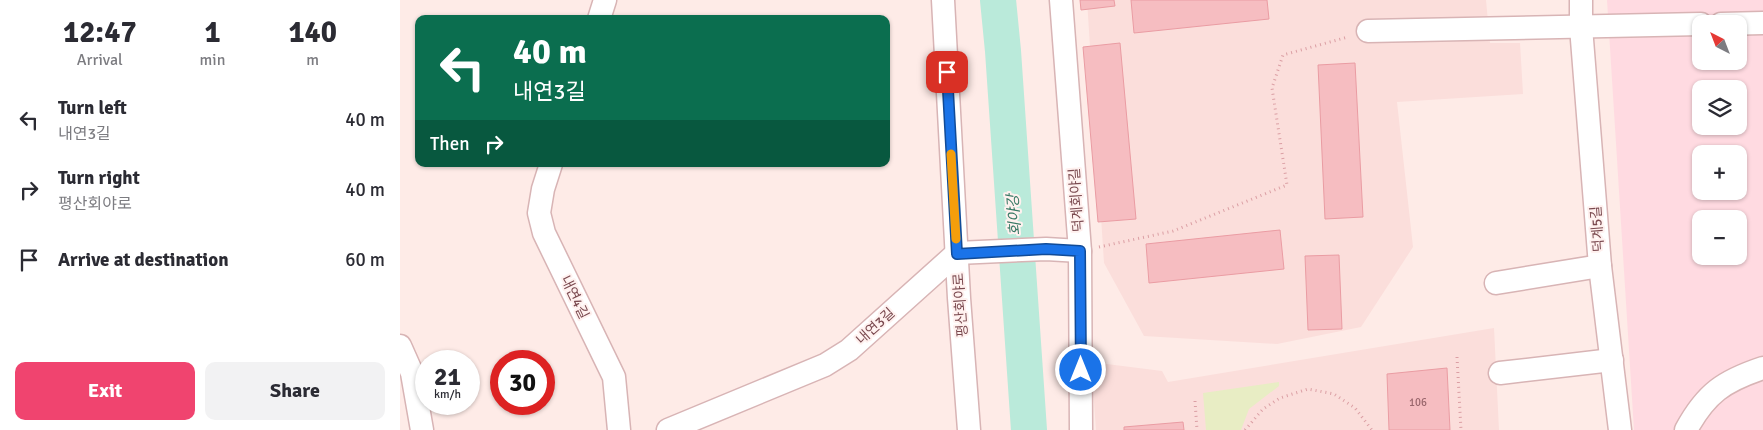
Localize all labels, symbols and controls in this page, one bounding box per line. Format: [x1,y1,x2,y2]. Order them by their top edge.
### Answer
text: 12:47 [63,14,137,51]
text: 1 [204,14,221,51]
text: 140 [288,14,337,51]
north arrow [1692,15,1748,70]
map controls [1692,15,1747,265]
text: 40 m [513,30,587,73]
icon: left [430,35,495,100]
text: Arrival [77,50,123,70]
text: min [200,50,225,70]
text: m [306,50,319,70]
pin [926,51,968,93]
icon: arrive [933,58,961,86]
text: 내연3길 [513,78,586,105]
button: layers [1692,80,1747,135]
text: Turn left [58,96,127,120]
icon: left [15,106,43,134]
text: 40 m [345,108,385,132]
text: 내연3길 [58,124,111,144]
icon: right [480,130,508,158]
text: Then [430,132,470,156]
button: + [1692,145,1747,200]
text: Turn right [58,166,140,190]
street label: 덕계회야길 [1066,167,1087,233]
icon: right [15,176,43,204]
text: 40 m [345,178,385,202]
water label: 회야강 [1003,192,1024,236]
text: 평산회야로 [58,194,132,214]
street label: 덕계5길 [1587,205,1608,253]
button: − [1692,210,1747,265]
icon: arrive [15,246,43,274]
text: Arrive at destination [58,248,229,272]
text: 60 m [345,248,385,272]
street label: 평산회야로 [950,272,971,338]
street label: 내연4길 [557,273,592,322]
street label: 내연3길 [852,305,898,348]
position arrow [1054,343,1106,395]
speed limit sign: 30 [490,350,555,415]
text: 21 [434,361,461,392]
button: Exit [15,362,195,420]
button: Share [205,362,385,420]
text: km/h [434,387,461,402]
house number: 106 [1409,396,1427,409]

